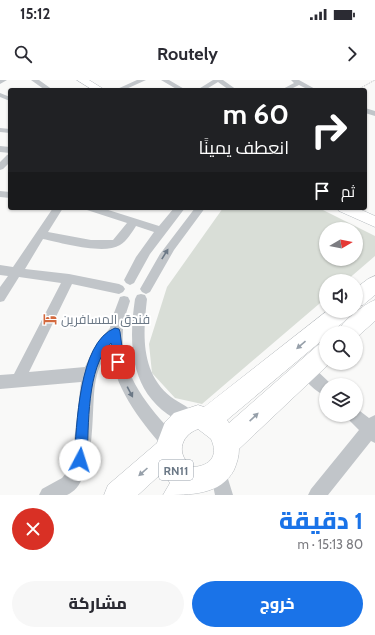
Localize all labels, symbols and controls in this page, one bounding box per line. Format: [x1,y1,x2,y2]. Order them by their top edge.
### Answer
text: 15:12 [20,5,50,23]
icon: search [12,43,34,65]
text: Routely [157,43,218,65]
icon: forward [341,43,363,65]
text: 60 m [223,97,289,131]
icon: right [303,104,355,156]
text: انعطف يمينًا [199,137,289,159]
icon: arrive [311,180,333,202]
text: ثم [341,183,355,201]
north arrow [319,222,363,266]
map controls [319,222,363,422]
one-way arrow [161,248,168,260]
button: sound [319,274,363,318]
hotel icon: فندق المسافرين [42,311,58,327]
place label: فندق المسافرين [61,311,150,327]
button: search [319,326,363,370]
one-way arrow [296,341,307,350]
pin [101,345,135,379]
icon: arrive [107,351,129,373]
button: layers [319,378,363,422]
one-way arrow [127,386,133,398]
one-way arrow [249,412,259,422]
position arrow [59,439,101,481]
road number: RN11 [159,460,193,480]
one-way arrow [138,468,148,477]
text: 1 دقيقة [279,506,363,535]
button: close [12,508,54,550]
text: 80 m · 15:13 [298,536,363,552]
button: مشاركة [12,581,184,627]
button: خروج [192,581,363,627]

